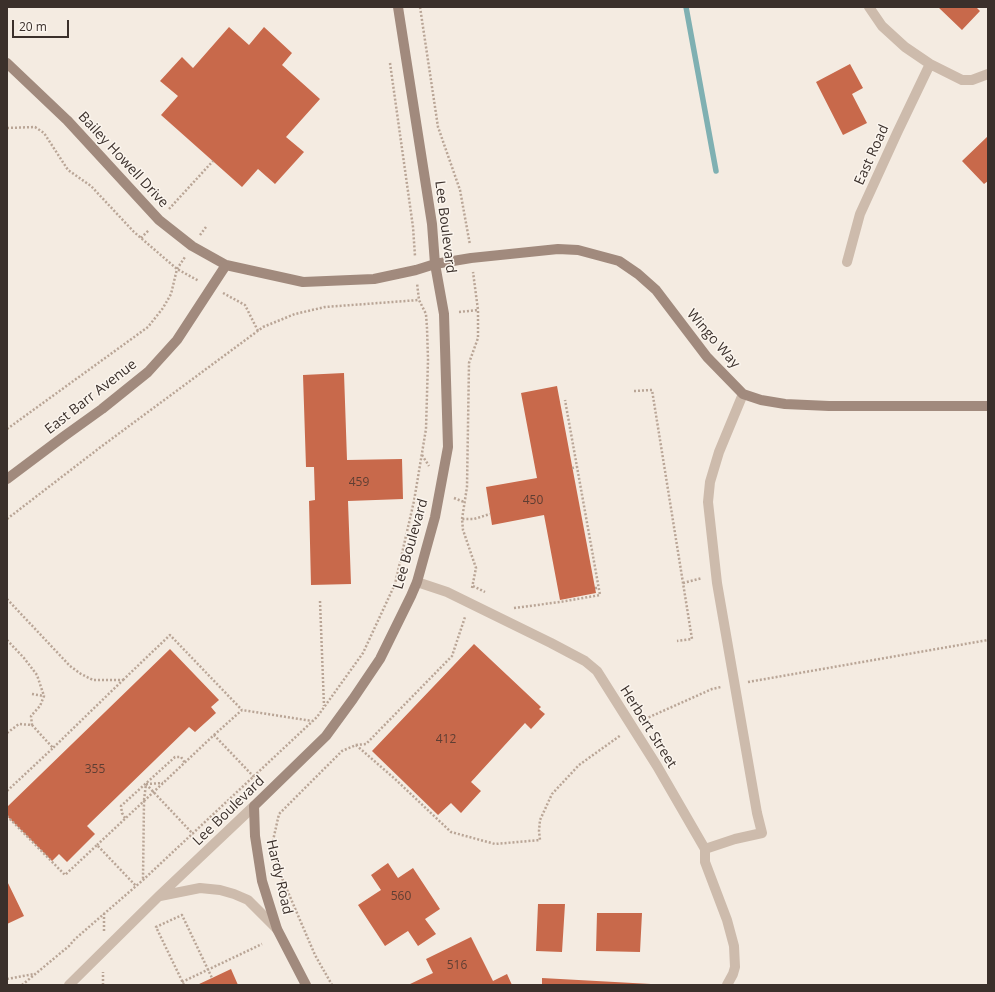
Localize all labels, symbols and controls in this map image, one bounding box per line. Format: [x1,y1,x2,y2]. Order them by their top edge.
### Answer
scale bar [14,12,71,38]
text: 20 m [19,18,47,35]
street label: Bailey Howell Drive [74,109,172,211]
street label: East Road [851,122,893,188]
street label: Lee Boulevard [431,180,459,274]
street label: Wingo Way [683,306,743,372]
street label: East Barr Avenue [42,356,140,438]
house number: 459 [349,476,369,490]
house number: 450 [523,494,543,508]
street label: Lee Boulevard [390,497,432,591]
street label: Herbert Street [616,683,680,771]
house number: 412 [436,733,456,747]
house number: 355 [85,763,105,777]
street label: Lee Boulevard [190,773,268,849]
street label: Hardy Road [262,838,296,916]
house number: 560 [391,890,411,904]
house number: 516 [447,959,467,973]

